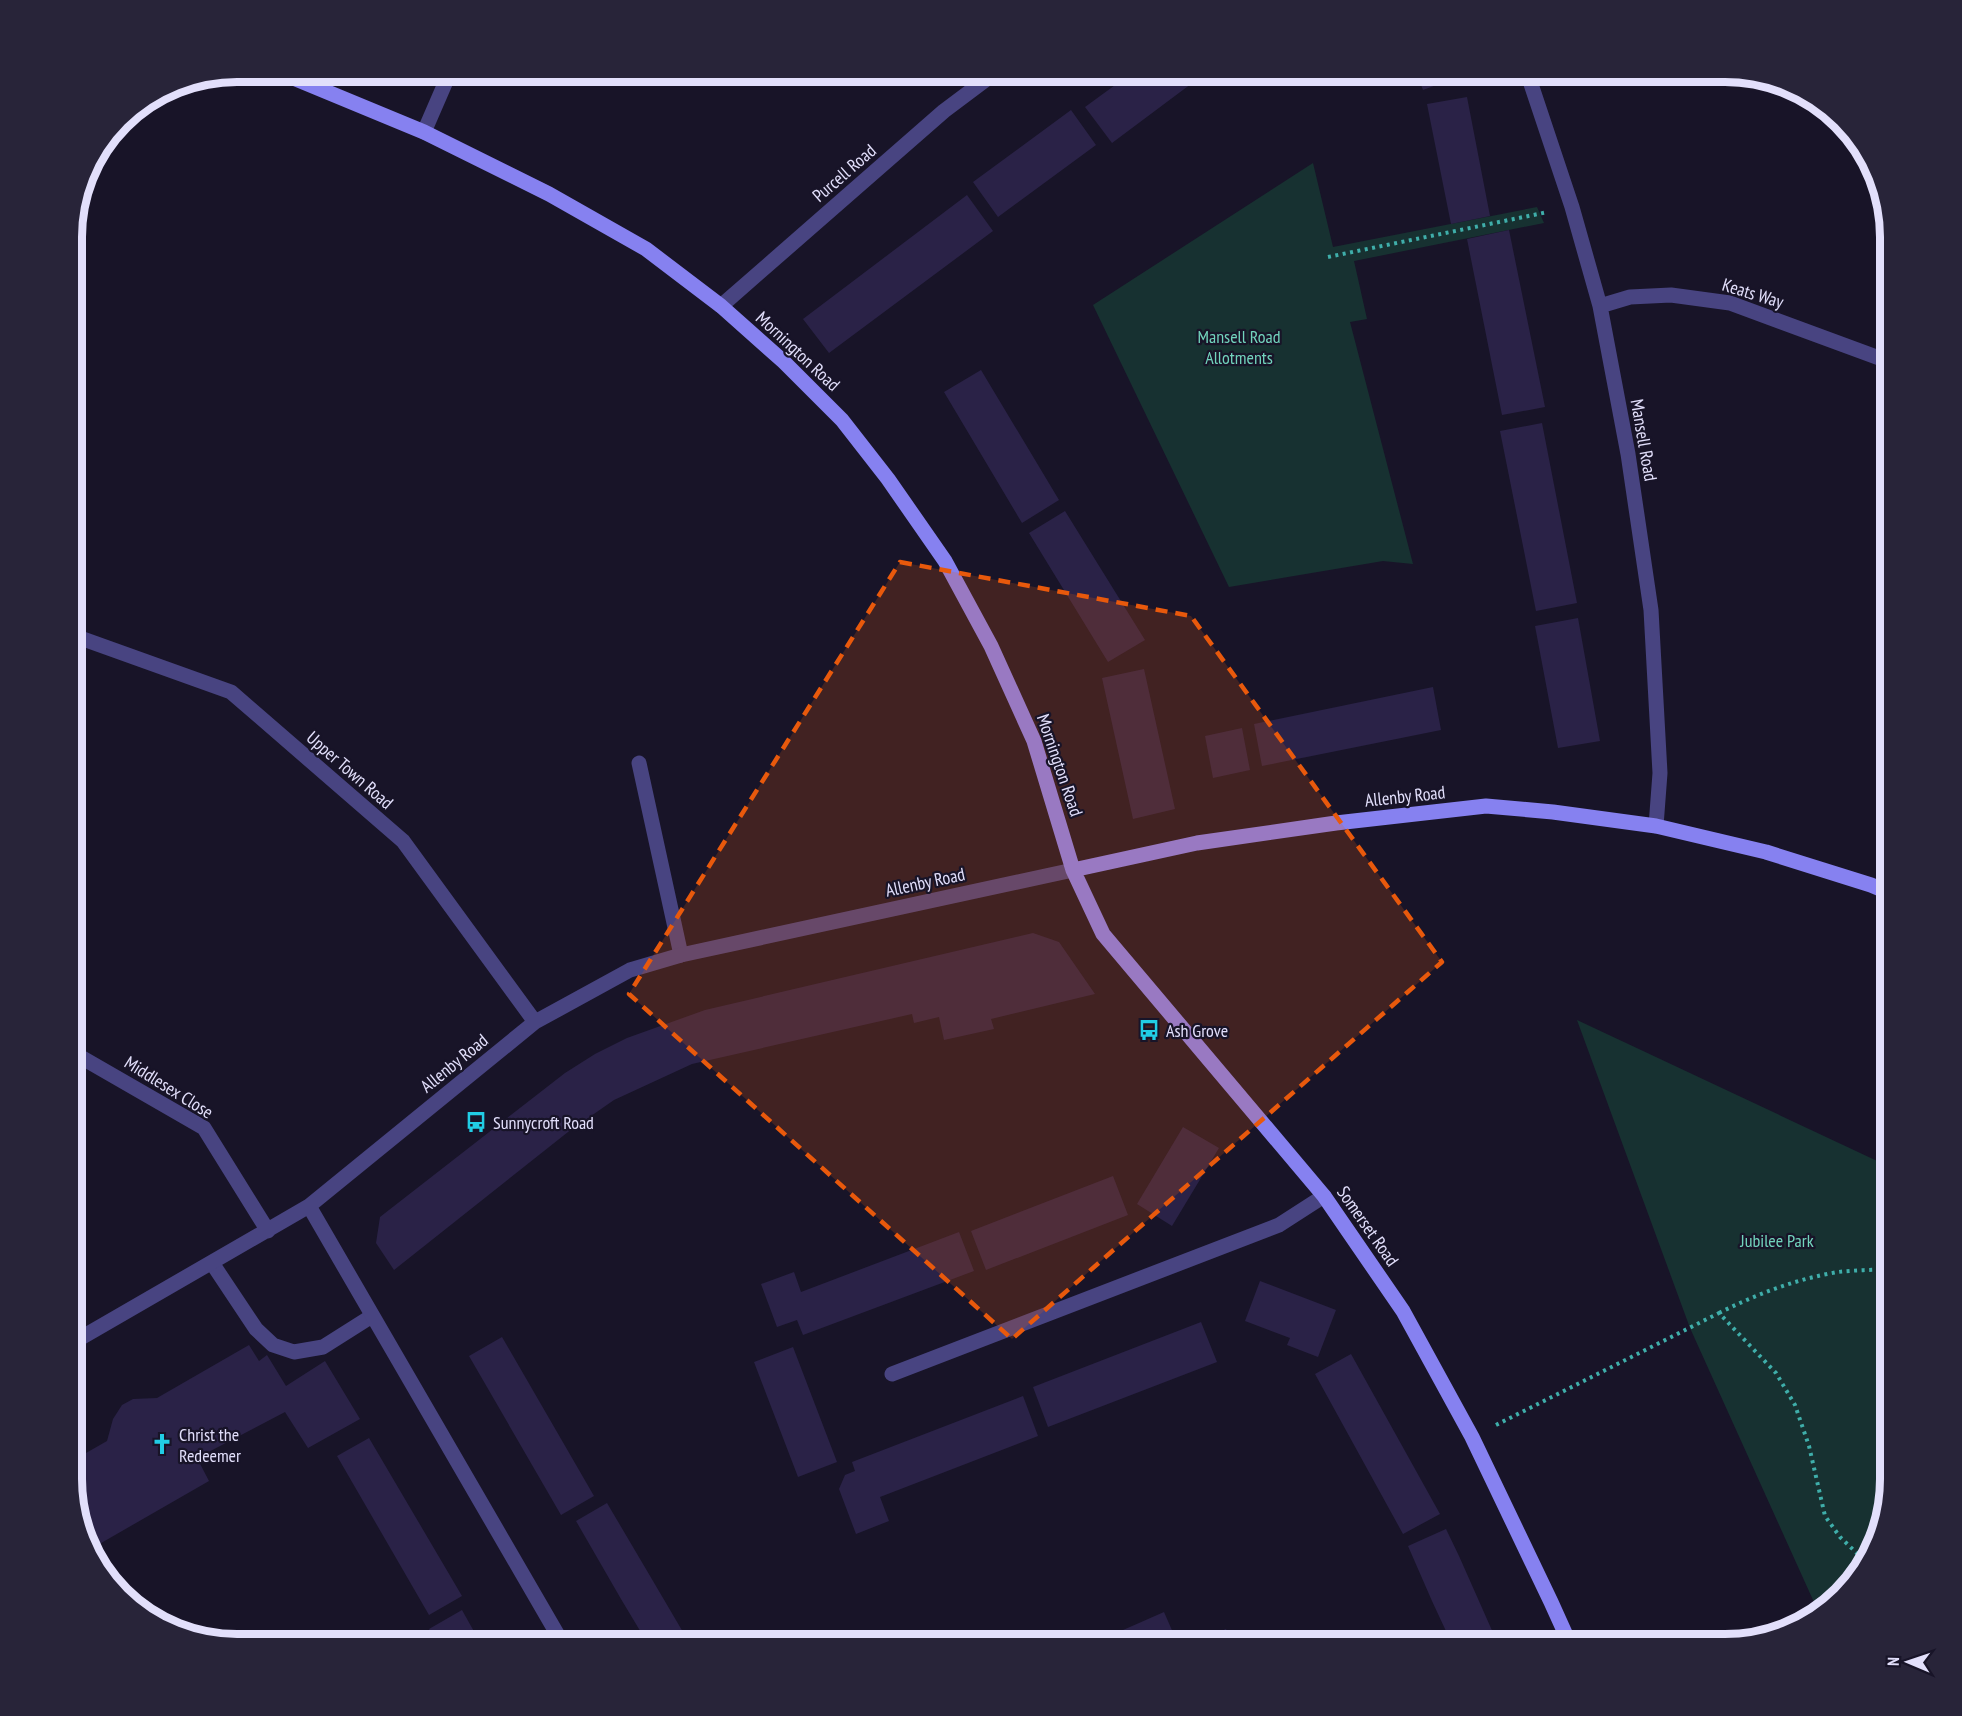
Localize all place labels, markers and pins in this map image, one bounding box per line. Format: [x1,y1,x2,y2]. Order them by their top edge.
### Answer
bus stop icon: Ash Grove [1137,1018,1161,1042]
place label: Ash Grove [1166,1019,1228,1042]
bus stop icon: Sunnycroft Road [464,1110,488,1134]
place label: Sunnycroft Road [493,1111,594,1134]
place label: Christ the Redeemer [179,1423,241,1467]
church icon: Christ the Redeemer [150,1432,174,1456]

